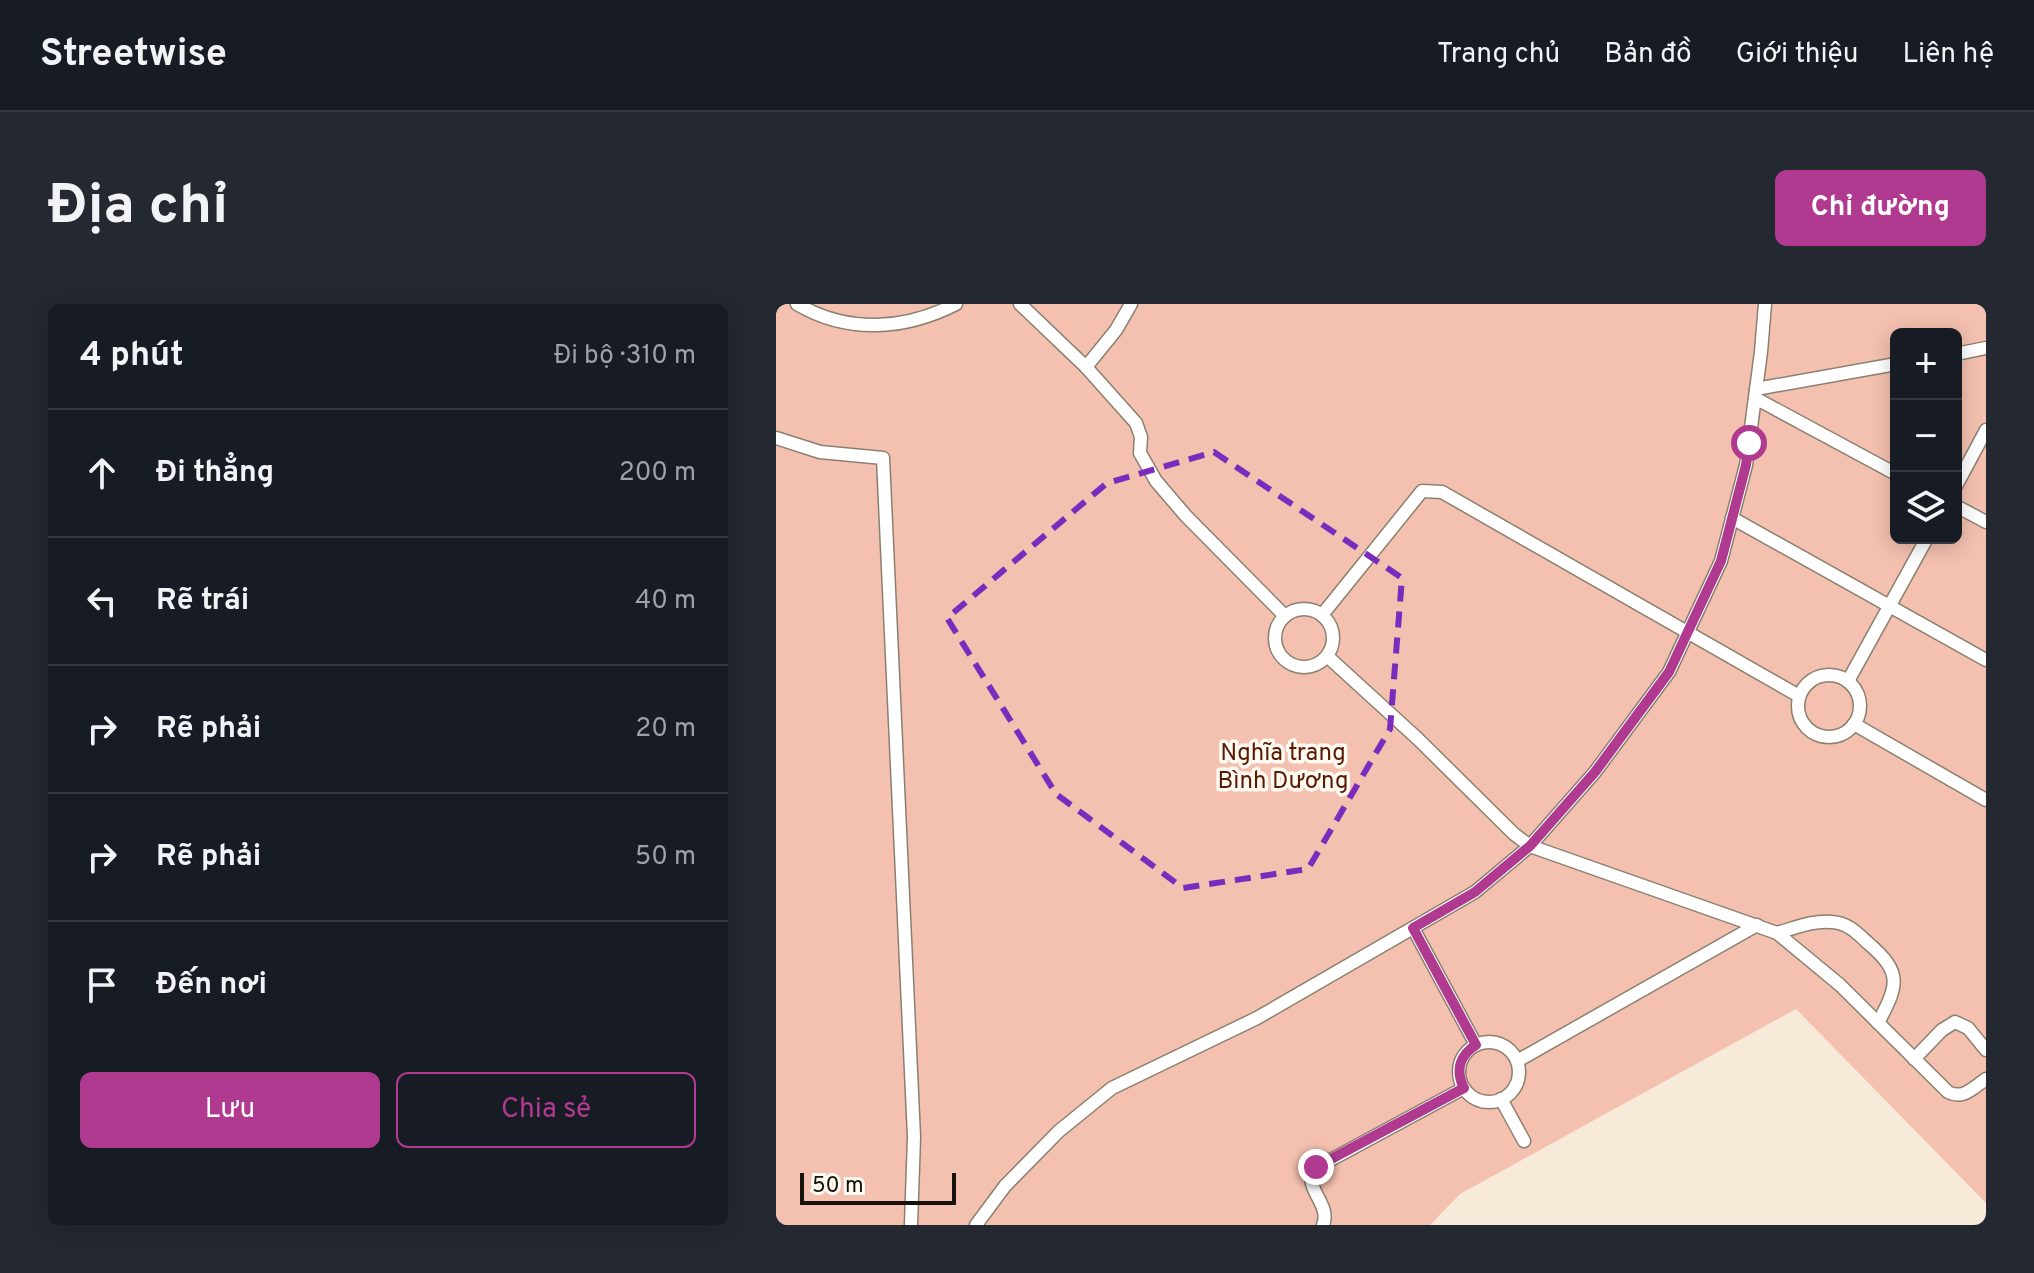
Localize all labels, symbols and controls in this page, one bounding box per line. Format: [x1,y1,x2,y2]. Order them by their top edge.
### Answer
text: Streetwise [40,31,227,80]
text: Trang chủ [1437,37,1560,73]
text: Bản đồ [1604,37,1692,73]
text: Giới thiệu [1736,37,1858,73]
text: Liên hệ [1902,37,1994,73]
button: Chỉ đường [1775,170,1986,246]
text: Địa chỉ [48,173,228,243]
map controls [1890,328,1962,544]
button: + [1890,328,1962,400]
text: 4 phút [80,335,184,378]
text: Đi bộ · 310 m [554,340,696,373]
button: − [1890,400,1962,472]
route start [1731,425,1767,461]
icon: ahead [80,451,124,495]
text: Đi thẳng [156,455,274,492]
text: 200 m [619,457,696,490]
button: layers [1890,472,1962,544]
icon: left [80,579,124,623]
text: Rẽ trái [156,583,249,620]
text: 40 m [635,585,696,618]
icon: right [80,707,124,751]
text: Rẽ phải [156,711,261,748]
text: 20 m [635,713,696,746]
park label: Nghĩa trang Bình Dương [1218,739,1348,797]
icon: right [80,835,124,879]
text: Rẽ phải [156,839,261,876]
text: 50 m [635,841,696,874]
icon: arrive [80,963,124,1007]
text: Đến nơi [156,967,267,1004]
button: Lưu [80,1072,380,1148]
button: Chia sẻ [396,1072,696,1148]
route end [1298,1149,1334,1185]
scale bar [800,1169,956,1205]
text: 50 m [812,1173,864,1200]

